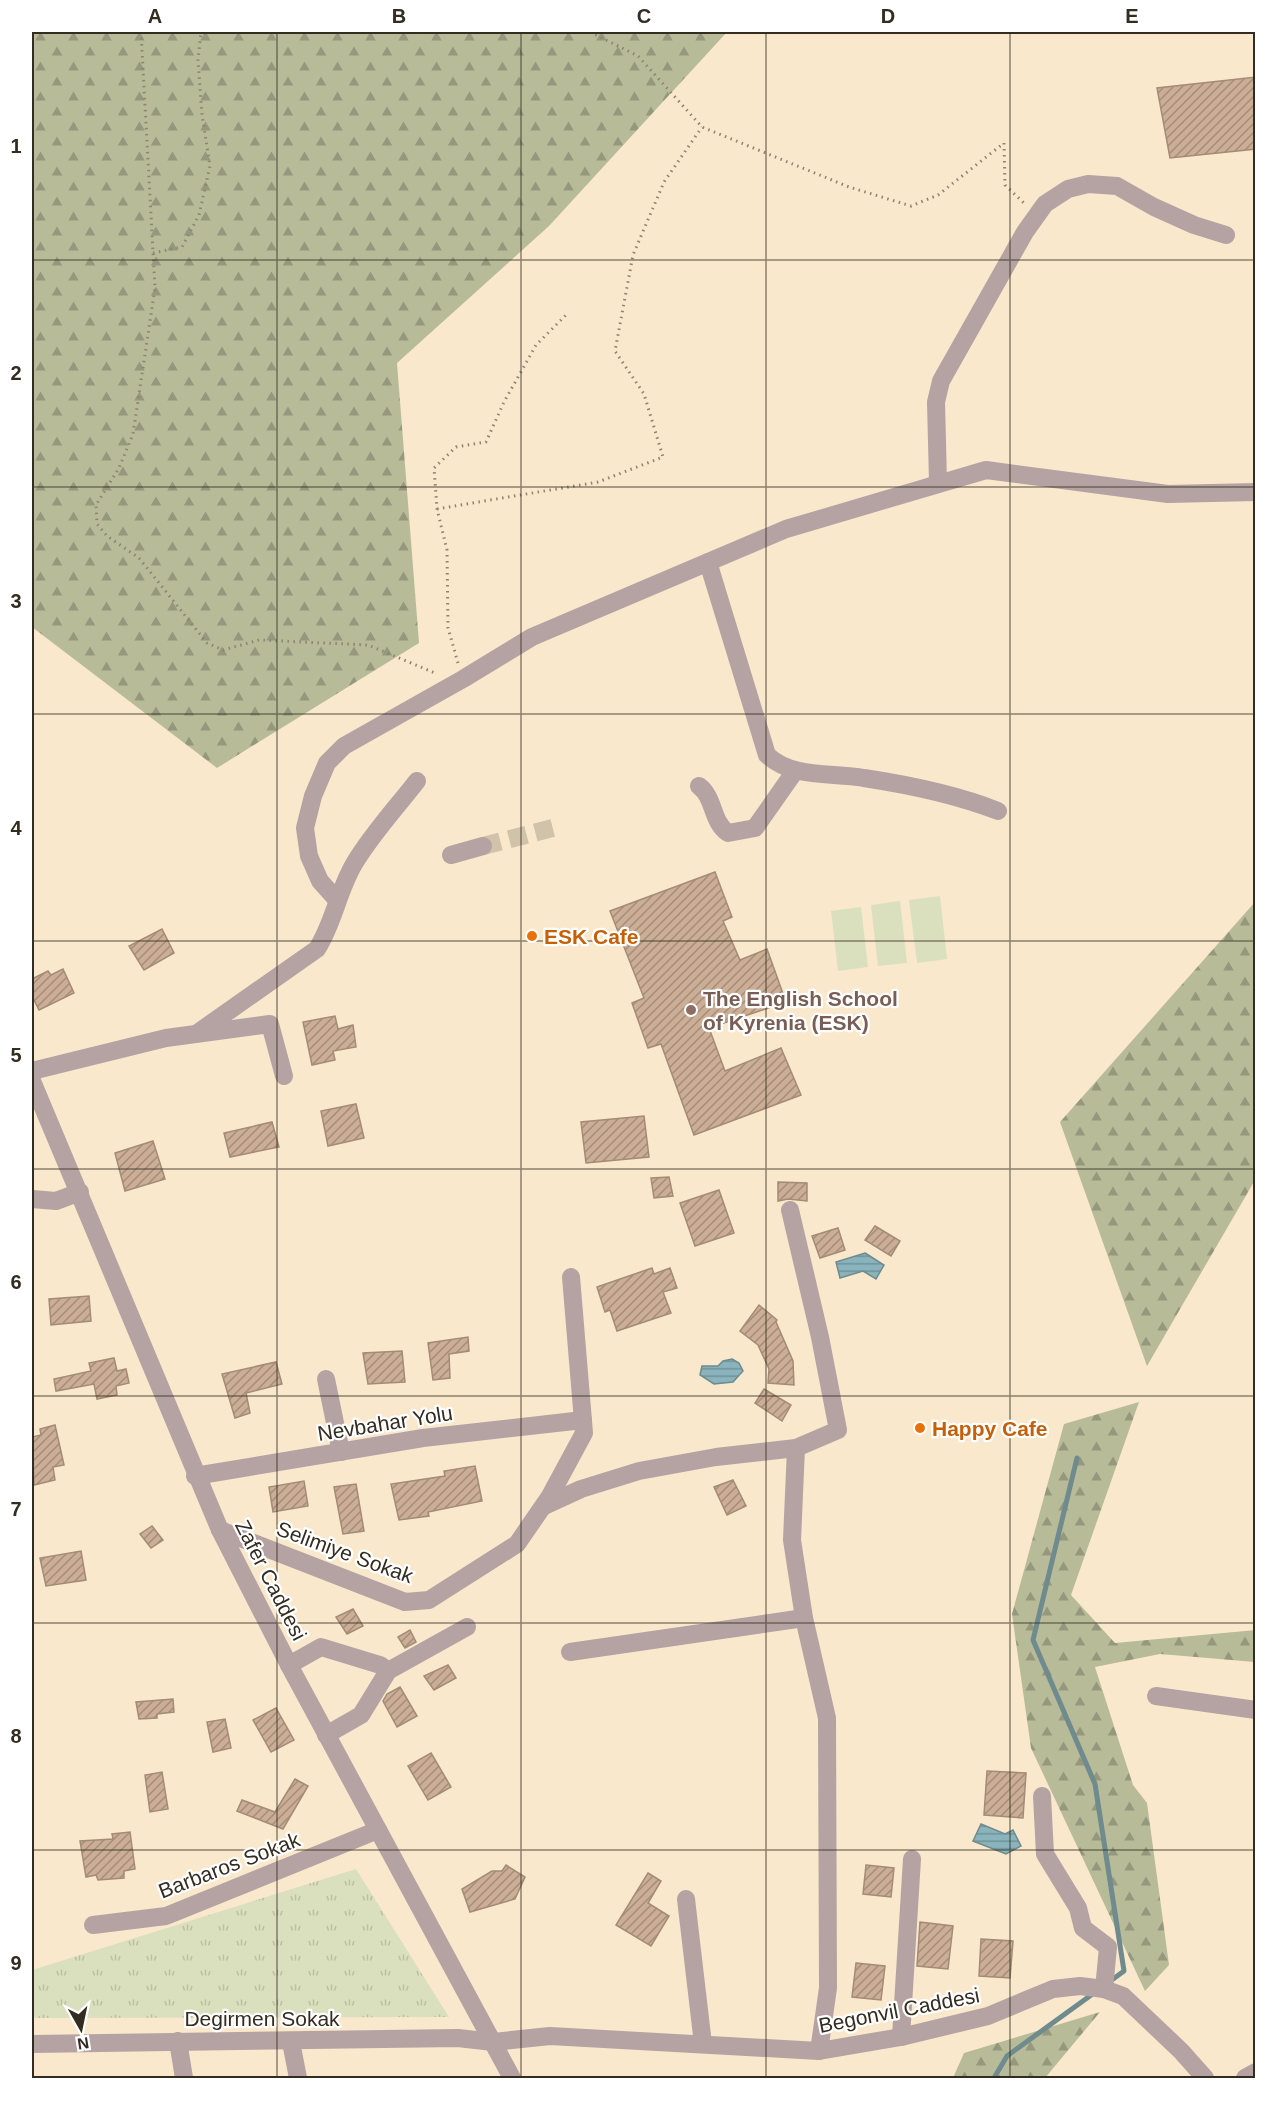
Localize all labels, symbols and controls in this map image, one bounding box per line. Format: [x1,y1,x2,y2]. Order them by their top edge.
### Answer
text: A [148,5,162,27]
text: B [392,5,406,27]
text: C [637,5,651,27]
text: D [881,5,895,27]
text: E [1125,5,1139,27]
text: 1 [10,135,22,157]
text: 2 [10,362,22,384]
text: 3 [10,590,22,612]
text: 4 [10,817,22,839]
place label: ESK Cafe [544,925,639,948]
marker: ESK Cafe [525,929,539,943]
place label: The English School of Kyrenia (ESK) [703,987,898,1034]
marker: The English School of Kyrenia (ESK) [684,1003,698,1017]
text: 5 [10,1044,22,1066]
text: 6 [10,1271,22,1293]
street label: Nevbahar Yolu [316,1401,454,1445]
place label: Happy Cafe [932,1417,1048,1440]
marker: Happy Cafe [913,1421,927,1435]
text: 7 [10,1498,22,1520]
street label: Zafer Caddesi [231,1516,311,1644]
street label: Selimiye Sokak [274,1517,417,1588]
text: 8 [10,1725,22,1747]
street label: Barbaros Sokak [155,1827,303,1903]
text: 9 [10,1952,22,1974]
street label: Begonvil Caddesi [817,1983,981,2037]
north arrow [51,1999,111,2059]
street label: Degirmen Sokak [184,2007,340,2030]
text: N [76,2034,90,2053]

